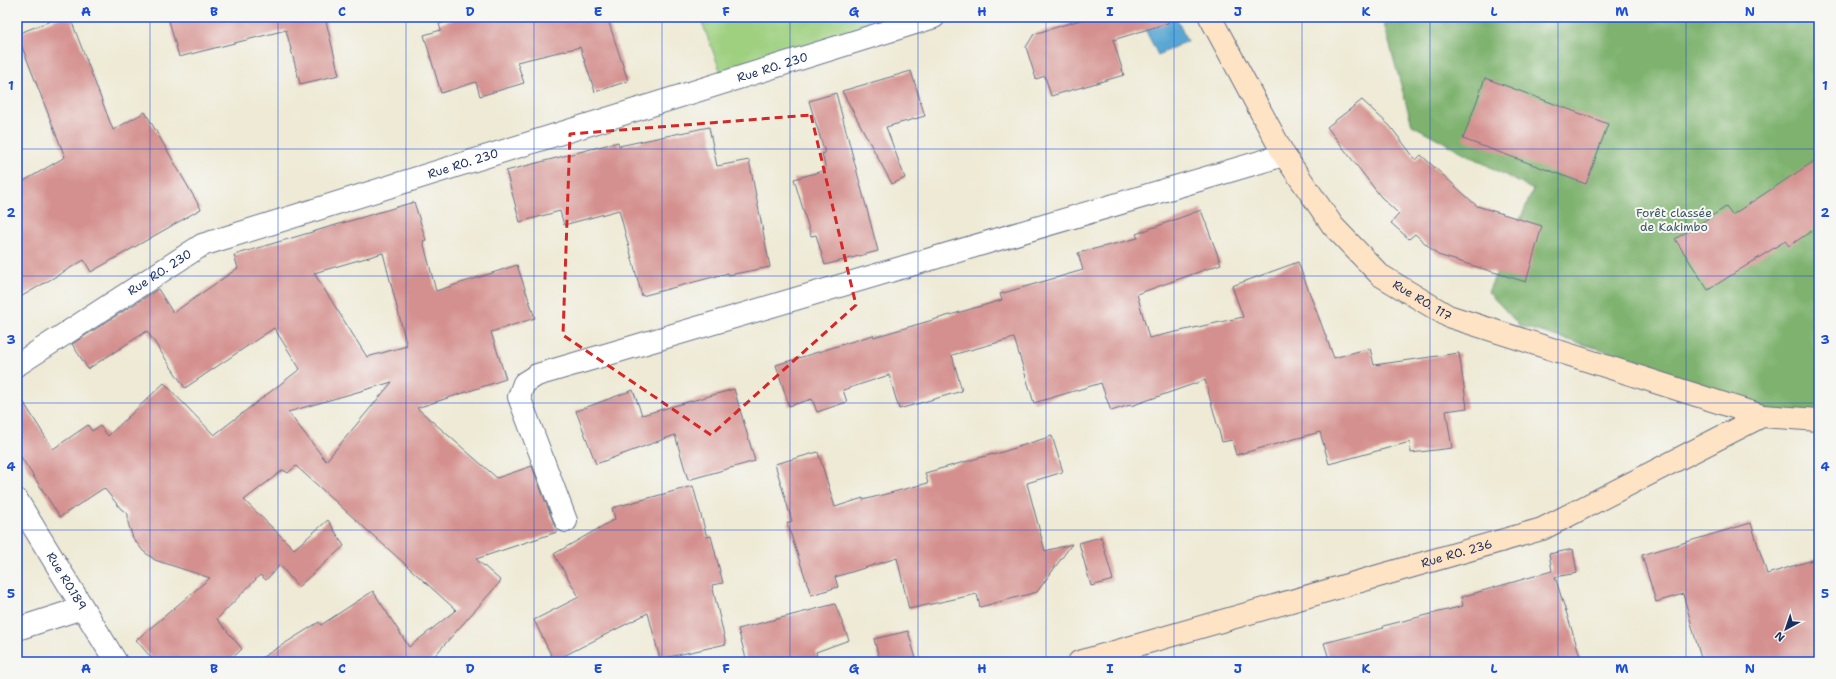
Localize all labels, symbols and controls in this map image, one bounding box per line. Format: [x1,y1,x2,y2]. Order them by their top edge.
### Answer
text: A [81,3,91,20]
text: B [210,3,218,20]
text: C [338,3,346,20]
text: D [465,3,475,20]
text: E [594,3,603,20]
text: F [722,3,730,20]
text: G [849,3,860,20]
text: H [977,3,987,20]
text: I [1106,3,1114,20]
text: J [1234,3,1242,20]
text: K [1362,3,1371,20]
text: L [1490,3,1498,20]
text: M [1615,3,1629,20]
text: N [1745,3,1755,20]
street label: Rue RO. 230 [735,49,810,86]
text: 1 [8,77,14,94]
text: 1 [1822,77,1828,94]
street label: Rue RO. 230 [426,145,501,182]
text: 2 [6,204,16,221]
text: 2 [1820,204,1830,221]
park label: Forêt classée de Kakimbo [1636,205,1712,235]
street label: Rue RO. 230 [124,246,195,299]
street label: Rue RO. 117 [1390,276,1455,324]
text: 3 [6,331,16,348]
text: 3 [1820,331,1830,348]
text: 4 [6,458,16,475]
text: 4 [1820,458,1830,475]
street label: Rue RO. 236 [1419,536,1494,571]
street label: Rue RO.189 [43,549,90,613]
text: 5 [7,585,15,602]
text: 5 [1821,585,1829,602]
north arrow [1766,609,1806,649]
text: N [1772,628,1788,645]
text: A [81,660,91,677]
text: B [210,660,218,677]
text: C [338,660,346,677]
text: D [465,660,475,677]
text: E [594,660,603,677]
text: F [722,660,730,677]
text: G [849,660,860,677]
text: H [977,660,987,677]
text: I [1106,660,1114,677]
text: J [1234,660,1242,677]
text: K [1362,660,1371,677]
text: L [1490,660,1498,677]
text: M [1615,660,1629,677]
text: N [1745,660,1755,677]

